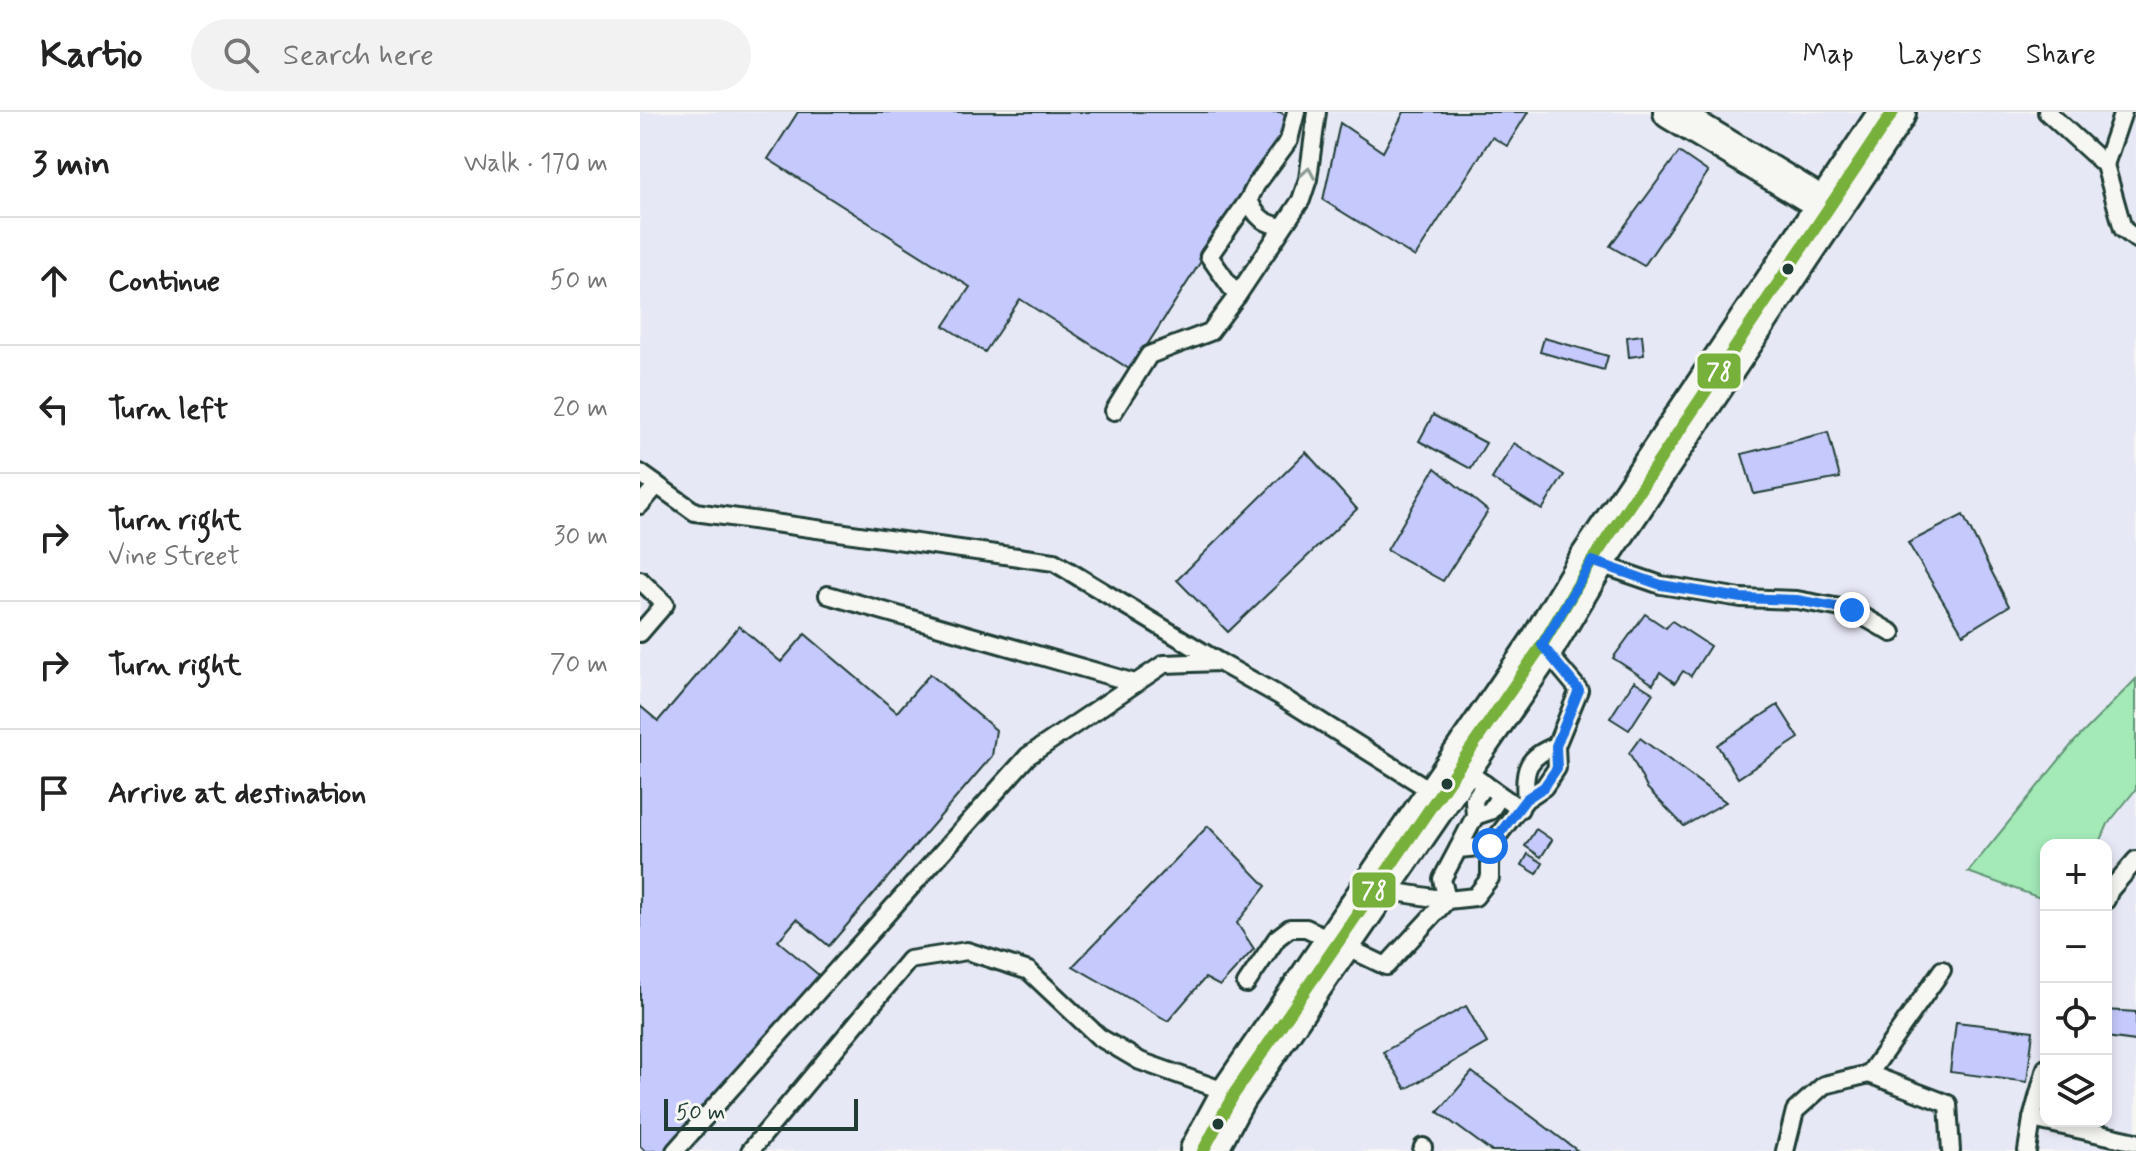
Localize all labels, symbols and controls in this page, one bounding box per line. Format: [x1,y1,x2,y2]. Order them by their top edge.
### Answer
search box [191,19,751,91]
text: Kartio [40,31,143,80]
icon: search [219,33,263,77]
text: Search here [283,36,434,75]
text: Map [1803,37,1854,74]
text: Layers [1898,37,1982,74]
text: Share [2026,37,2096,74]
text: 3 min [32,142,110,187]
text: Walk · 170 m [464,147,608,181]
one-way arrow [1299,166,1316,180]
icon: ahead [32,259,76,303]
unlabelled marker [1780,261,1796,277]
text: Continue [108,262,220,301]
text: 50 m [550,264,608,298]
line badge: 78 [1696,352,1742,390]
text: 78 [1706,359,1732,387]
icon: left [32,387,76,431]
text: Turn left [108,390,228,429]
text: 20 m [553,392,608,426]
text: Turn right [108,501,241,540]
icon: right [32,515,76,559]
text: 30 m [554,520,608,554]
text: Vine Street [108,540,240,574]
route end [1834,592,1870,628]
icon: right [32,643,76,687]
text: Turn right [108,646,241,685]
text: 70 m [550,648,608,682]
icon: arrive [32,771,76,815]
text: Arrive at destination [108,774,366,813]
unlabelled marker [1439,776,1455,792]
route start [1472,828,1508,864]
map controls [2040,839,2112,1127]
button: + [2040,839,2112,911]
line badge: 78 [1351,871,1397,909]
text: 78 [1361,878,1387,906]
button: − [2040,911,2112,983]
button: locate [2040,983,2112,1055]
button: layers [2040,1055,2112,1127]
scale bar [664,1095,858,1131]
text: 50 m [676,1099,725,1127]
unlabelled marker [1210,1116,1226,1132]

